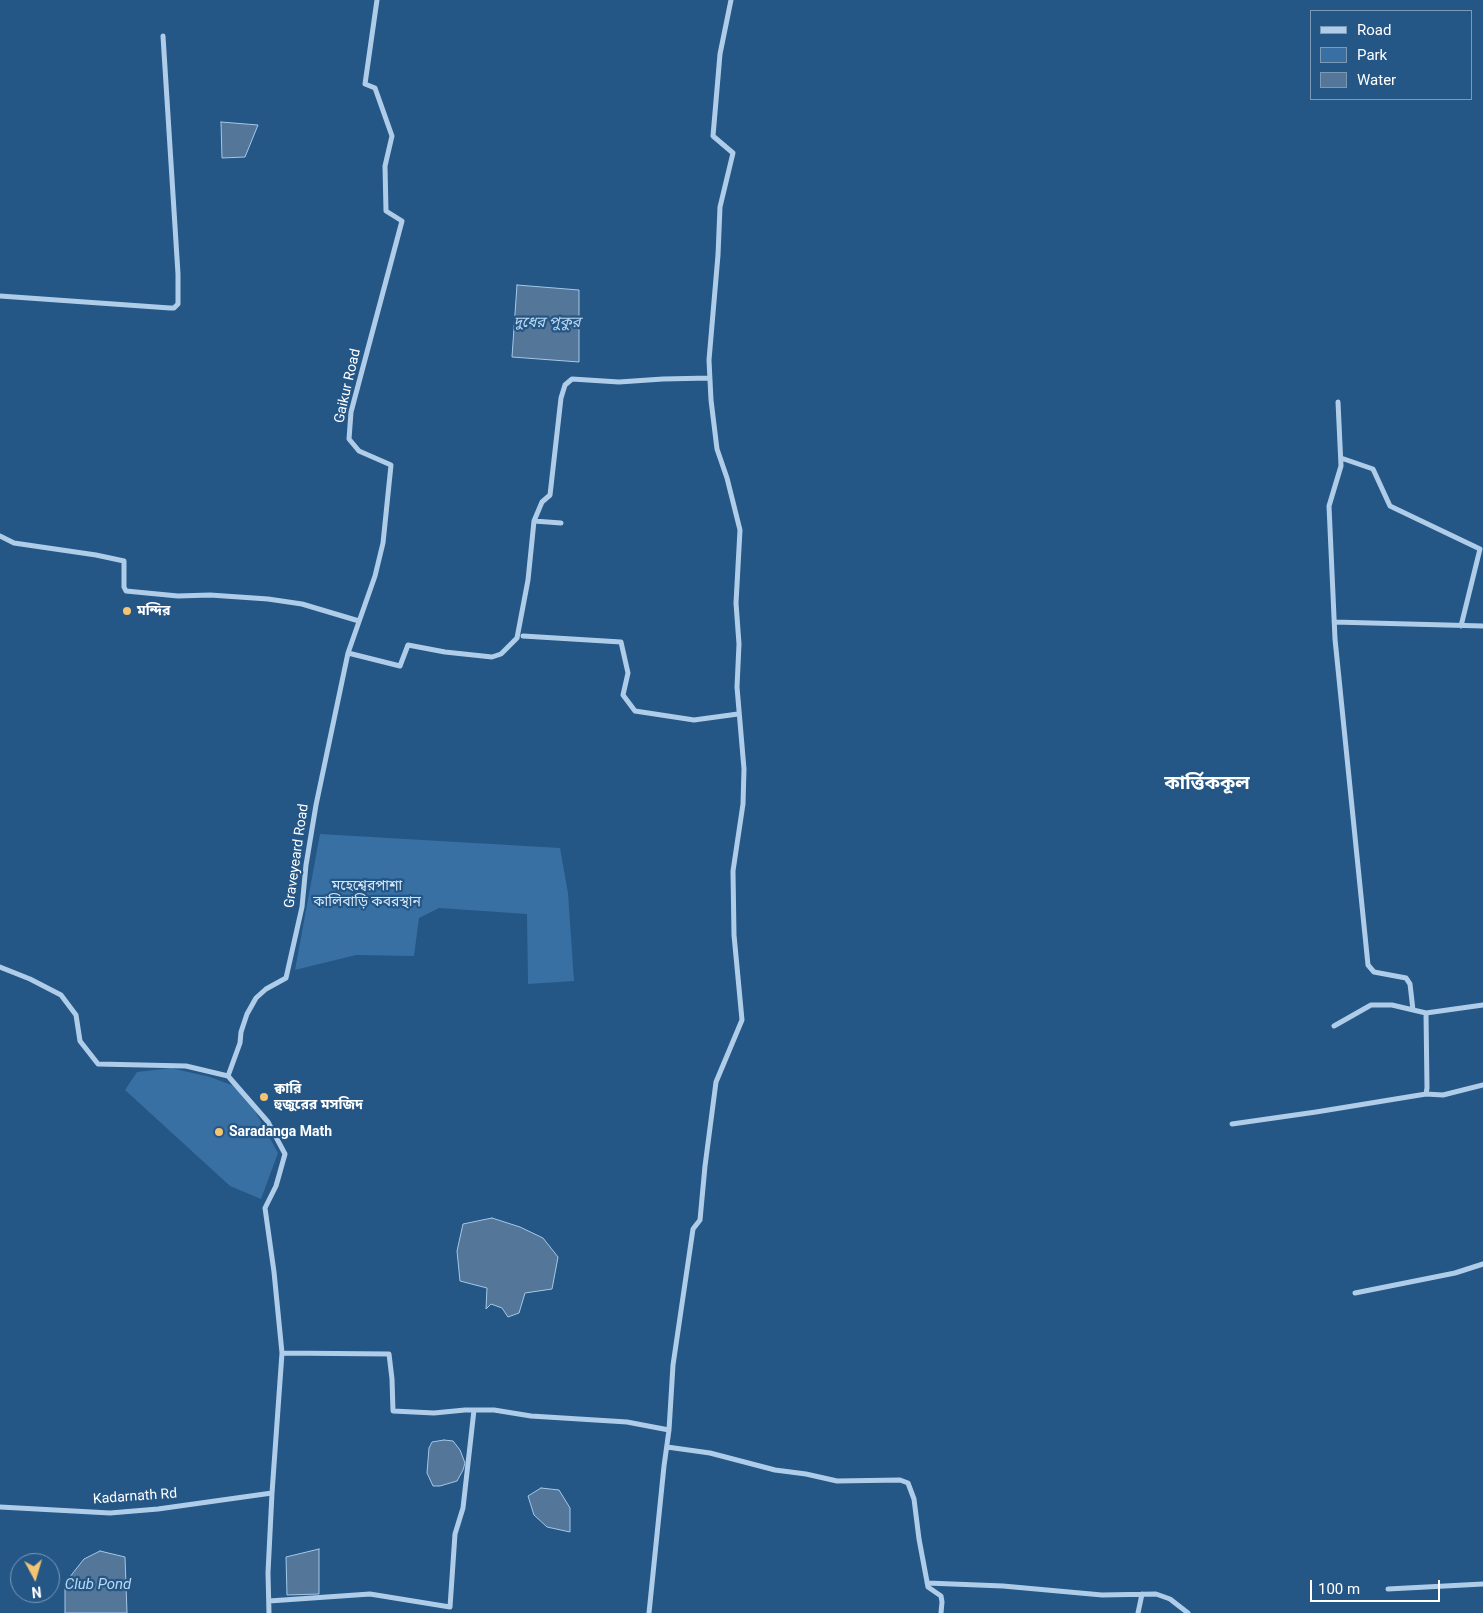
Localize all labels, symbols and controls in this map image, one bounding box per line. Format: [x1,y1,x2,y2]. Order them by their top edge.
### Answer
legend [1310,10,1473,100]
text: Road [1357,21,1391,39]
text: Park [1357,46,1387,64]
text: Water [1357,71,1396,89]
water label: দুধের পুকুর [513,314,581,332]
street label: Gaikur Road [331,347,365,425]
place label: মন্দির [137,603,170,619]
marker: মন্দির [121,605,133,617]
district label: কার্ত্তিককূল [1164,773,1250,795]
street label: Graveyeard Road [281,803,313,909]
park label: মহেশ্বেরপাশা কালিবাড়ি কবরস্থান [313,878,421,910]
place label: ক্বারি হুজুরের মসজিদ [274,1081,363,1114]
marker: ক্বারি হুজুরের মসজিদ [258,1091,270,1103]
place label: Saradanga Math [229,1124,332,1140]
marker: Saradanga Math [213,1126,225,1138]
street label: Kadarnath Rd [92,1486,178,1508]
north arrow [10,1553,60,1603]
scale bar [1313,1570,1443,1602]
water label: Club Pond [65,1576,131,1594]
text: 100 m [1318,1580,1360,1598]
text: N [31,1583,42,1600]

